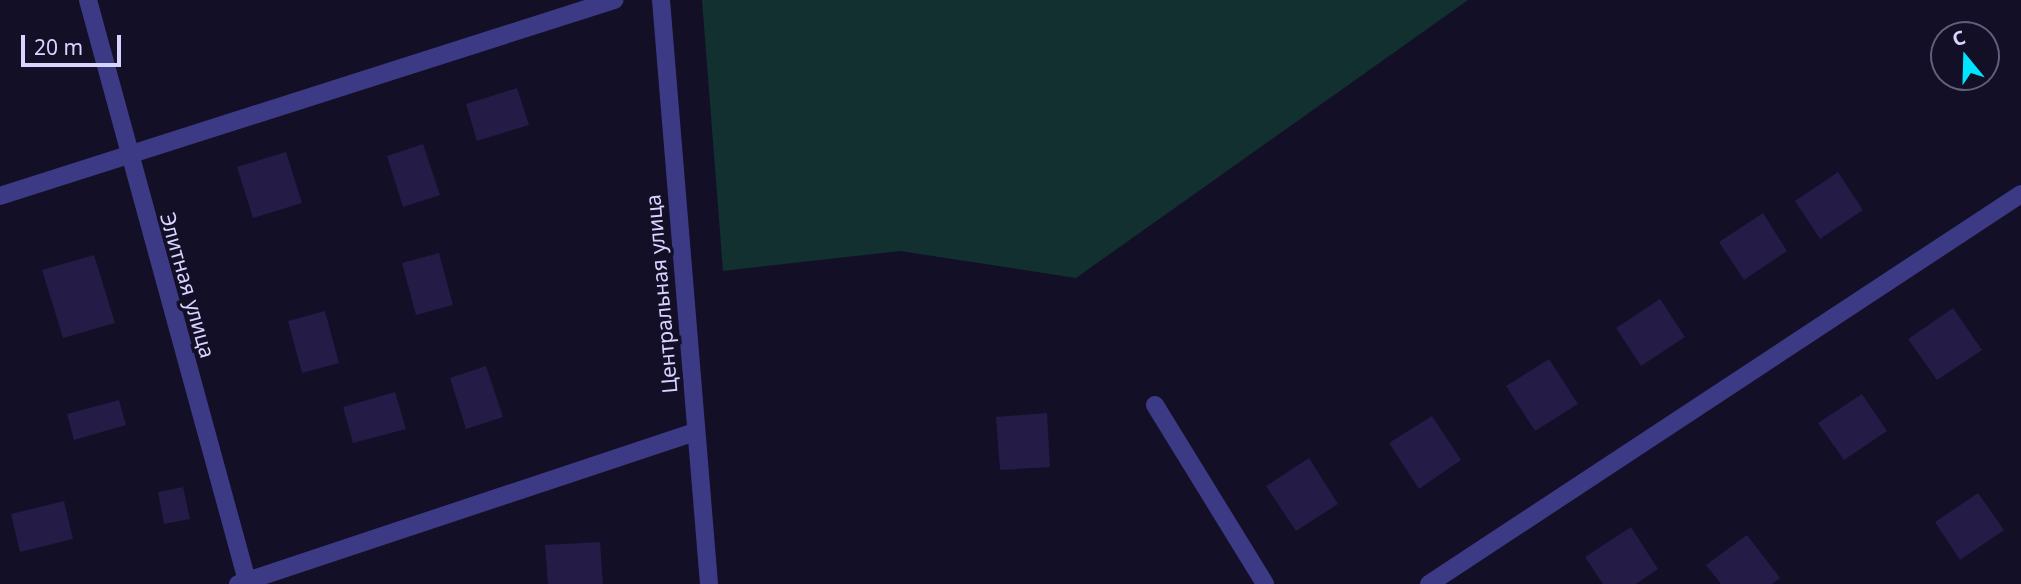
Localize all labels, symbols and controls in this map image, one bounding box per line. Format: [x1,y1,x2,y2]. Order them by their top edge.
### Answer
scale bar [24,21,124,65]
north arrow [1930,21,2000,91]
text: С [1949,24,1969,52]
text: 20 m [34,33,83,61]
street label: Центральная улица [640,193,682,395]
street label: Элитная улица [155,209,221,361]

